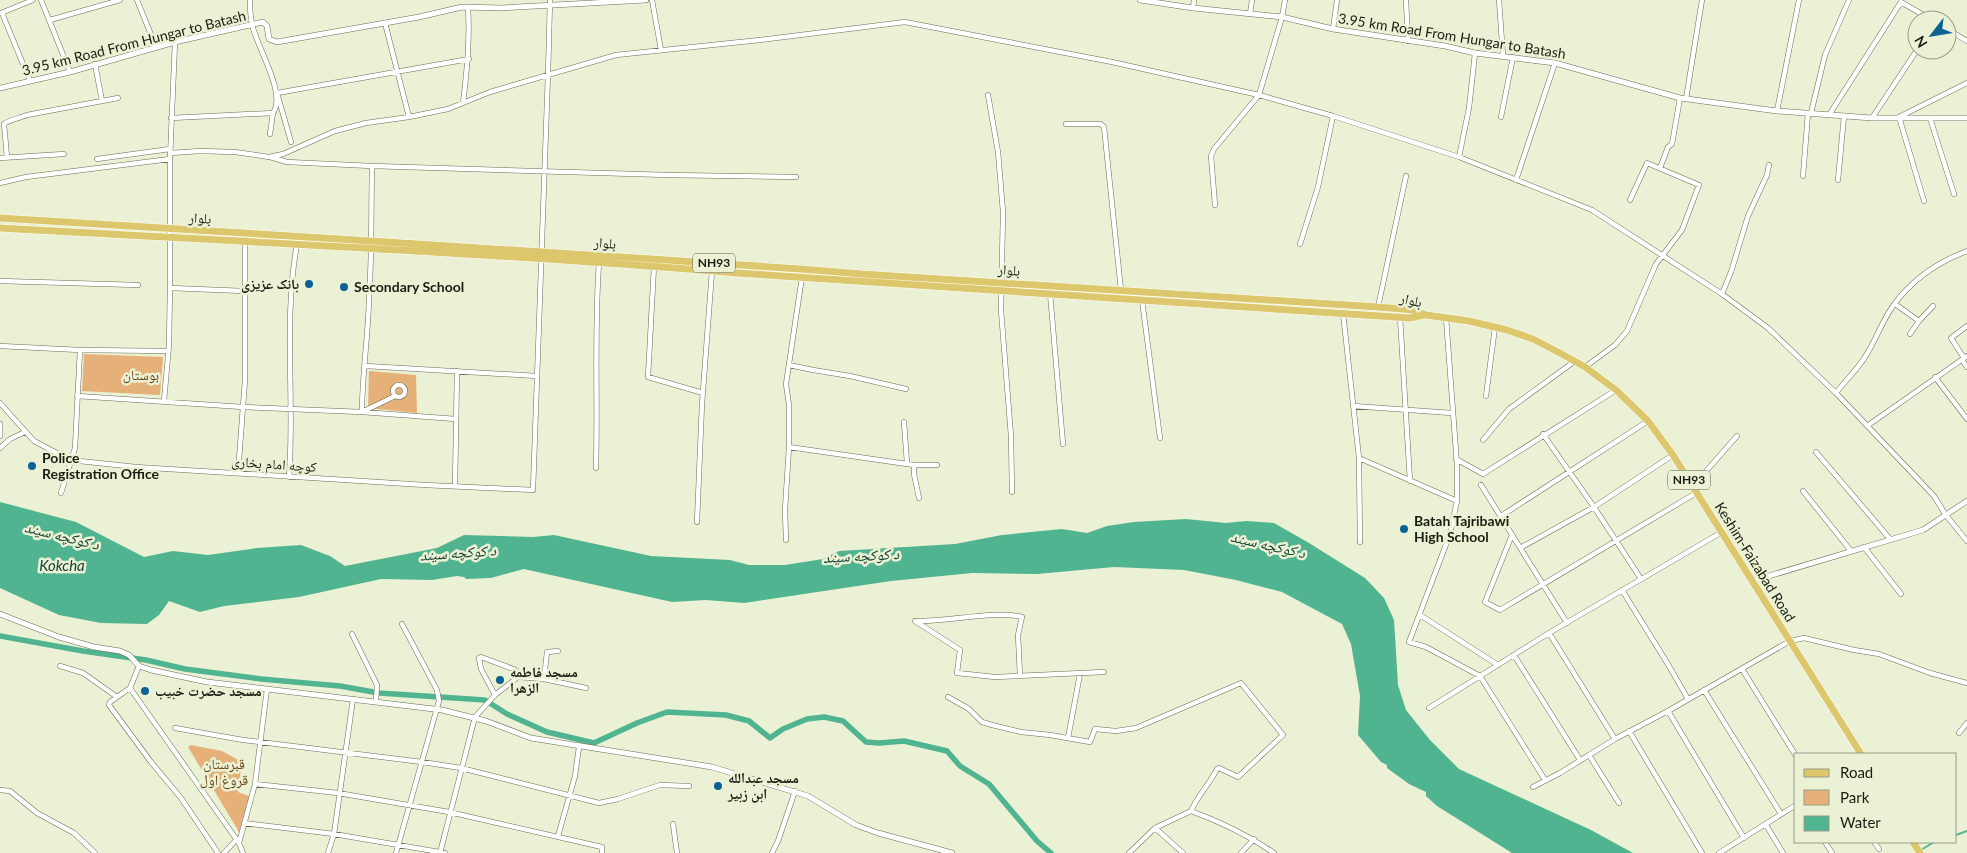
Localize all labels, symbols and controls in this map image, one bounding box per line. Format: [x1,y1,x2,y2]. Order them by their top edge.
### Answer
street label: 3.95 km Road From Hungar to Batash [20,6,248,79]
street label: 3.95 km Road From Hungar to Batash [1337,9,1567,62]
north arrow [1907,10,1957,60]
text: N [1910,33,1930,51]
street label: بلوار [187,208,212,228]
street label: بلوار [592,233,617,253]
road number: NH93 [693,254,735,272]
street label: بلوار [996,260,1021,280]
place label: بانک عزیزی [241,275,299,293]
marker: بانک عزیزی [303,278,315,290]
place label: Secondary School [354,278,464,295]
marker: Secondary School [338,281,350,293]
street label: بلوار [1397,288,1424,311]
park label: بوستان [123,366,159,384]
place label: Police Registration Office [42,449,160,482]
street label: کوچه امام بخاری [231,452,318,477]
marker: Police Registration Office [26,460,38,472]
road number: NH93 [1668,470,1710,490]
street label: Keshim-Faizabad Road [1712,499,1799,625]
place label: Batah Tajribawi High School [1414,512,1509,545]
water label: د کوکچه سیند [23,517,102,554]
marker: Batah Tajribawi High School [1398,523,1410,535]
water label: د کوکچه سیند [1229,527,1308,563]
water label: د کوکچه سیند [419,540,497,565]
water label: د کوکچه سیند [822,544,900,567]
water label: Kokcha [39,556,85,574]
place label: مسجد فاطمه الزهرا [510,663,578,696]
marker: مسجد فاطمه الزهرا [494,674,506,686]
place label: مسجد حضرت خبیب [155,682,262,700]
marker: مسجد حضرت خبیب [139,685,151,697]
legend [1794,753,1957,843]
park label: قبرستان قروغ اول [200,755,248,790]
text: Road [1840,763,1873,781]
place label: مسجد عبدالله ابن زبیر [727,769,799,803]
marker: مسجد عبدالله ابن زبیر [712,780,724,792]
text: Park [1840,788,1870,806]
text: Water [1840,813,1881,831]

